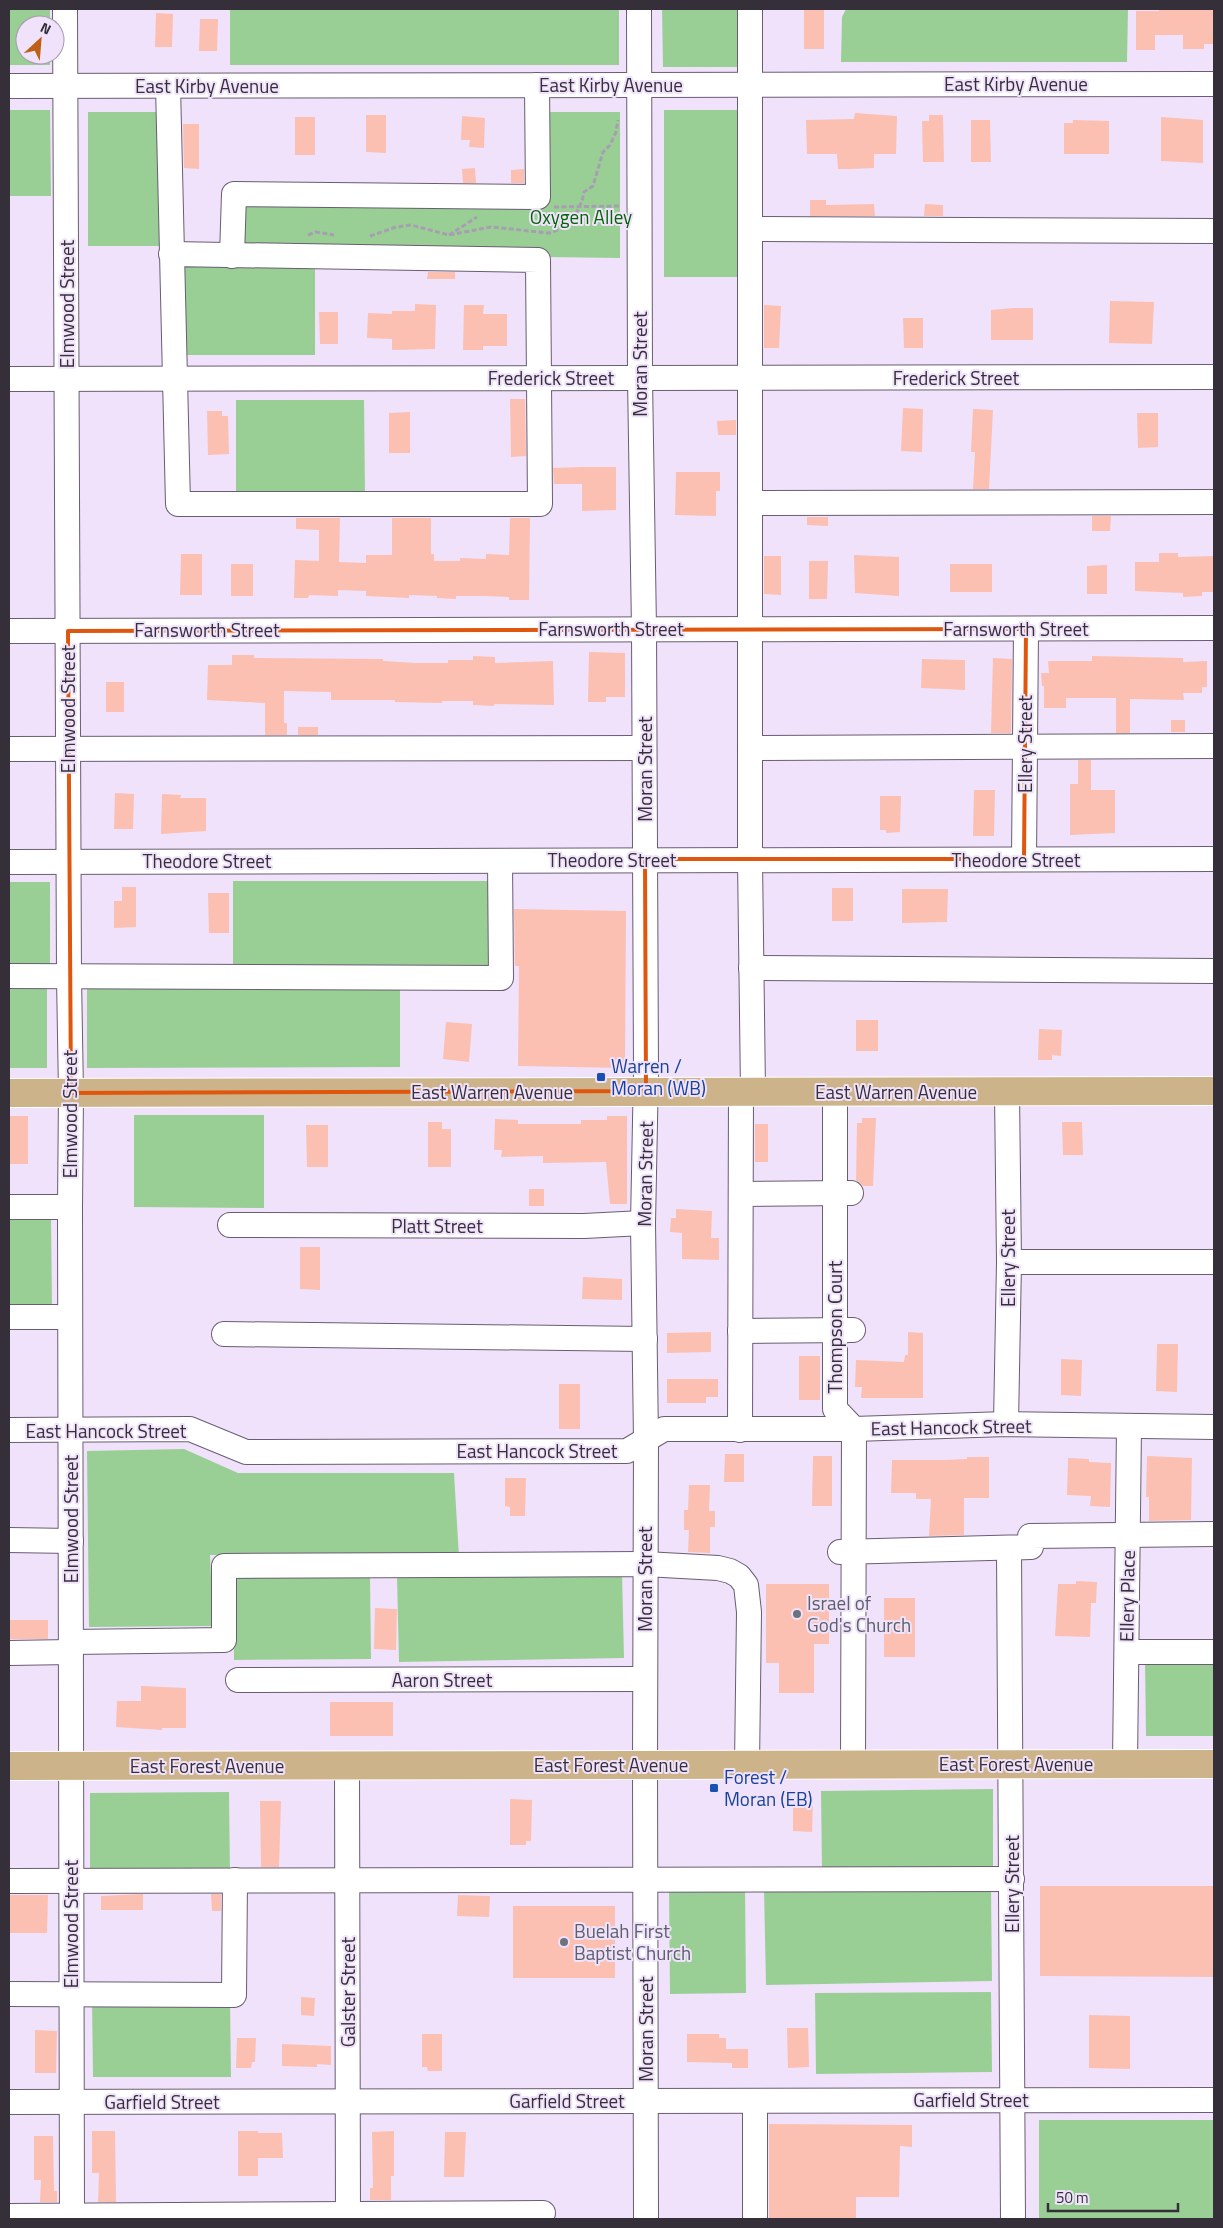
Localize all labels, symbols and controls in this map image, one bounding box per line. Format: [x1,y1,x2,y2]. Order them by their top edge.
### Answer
north arrow [15,15,65,65]
text: N [37,16,55,39]
street label: East Kirby Avenue [944,69,1088,98]
street label: East Kirby Avenue [539,70,683,99]
street label: East Kirby Avenue [135,71,279,100]
park label: Oxygen Alley [530,202,632,231]
street label: Elmwood Street [52,240,81,368]
street label: Moran Street [625,311,654,417]
street label: Frederick Street [488,363,615,392]
street label: Frederick Street [893,363,1020,392]
street label: Farnsworth Street [538,614,684,643]
street label: Farnsworth Street [943,614,1089,643]
street label: Farnsworth Street [134,615,280,644]
street label: Elmwood Street [53,645,82,773]
street label: Ellery Street [1010,695,1039,793]
street label: Moran Street [630,716,659,822]
street label: Theodore Street [547,845,677,874]
street label: Theodore Street [951,845,1081,874]
street label: Theodore Street [142,846,272,875]
street label: Elmwood Street [55,1050,84,1178]
place label: Warren / Moran (WB) [611,1051,706,1102]
marker: Warren / Moran (WB) [595,1071,607,1083]
street label: East Warren Avenue [411,1077,573,1106]
street label: East Warren Avenue [815,1077,977,1106]
street label: Moran Street [629,1121,660,1227]
street label: Ellery Street [993,1209,1022,1307]
street label: Platt Street [391,1211,483,1240]
street label: Thompson Court [820,1260,849,1393]
street label: East Hancock Street [870,1411,1032,1442]
street label: East Hancock Street [25,1416,187,1445]
street label: East Hancock Street [456,1436,618,1465]
street label: Elmwood Street [56,1455,85,1583]
street label: Moran Street [630,1526,659,1632]
street label: Ellery Place [1111,1550,1142,1642]
place label: Israel of God's Church [807,1588,911,1639]
marker: Israel of God's Church [791,1608,803,1620]
street label: Aaron Street [392,1665,493,1694]
street label: East Forest Avenue [939,1749,1093,1778]
street label: East Forest Avenue [534,1750,688,1779]
street label: East Forest Avenue [130,1751,284,1780]
place label: Forest / Moran (EB) [724,1762,813,1813]
marker: Forest / Moran (EB) [708,1782,720,1794]
street label: Ellery Street [997,1835,1026,1933]
street label: Elmwood Street [56,1860,85,1988]
place label: Buelah First Baptist Church [574,1916,691,1967]
street label: Galster Street [333,1936,362,2047]
marker: Buelah First Baptist Church [558,1936,570,1948]
street label: Moran Street [631,1976,660,2082]
street label: Garfield Street [913,2085,1029,2114]
street label: Garfield Street [509,2086,625,2115]
street label: Garfield Street [104,2087,220,2116]
scale bar [1048,2180,1178,2212]
text: 50 m [1056,2186,1089,2209]

